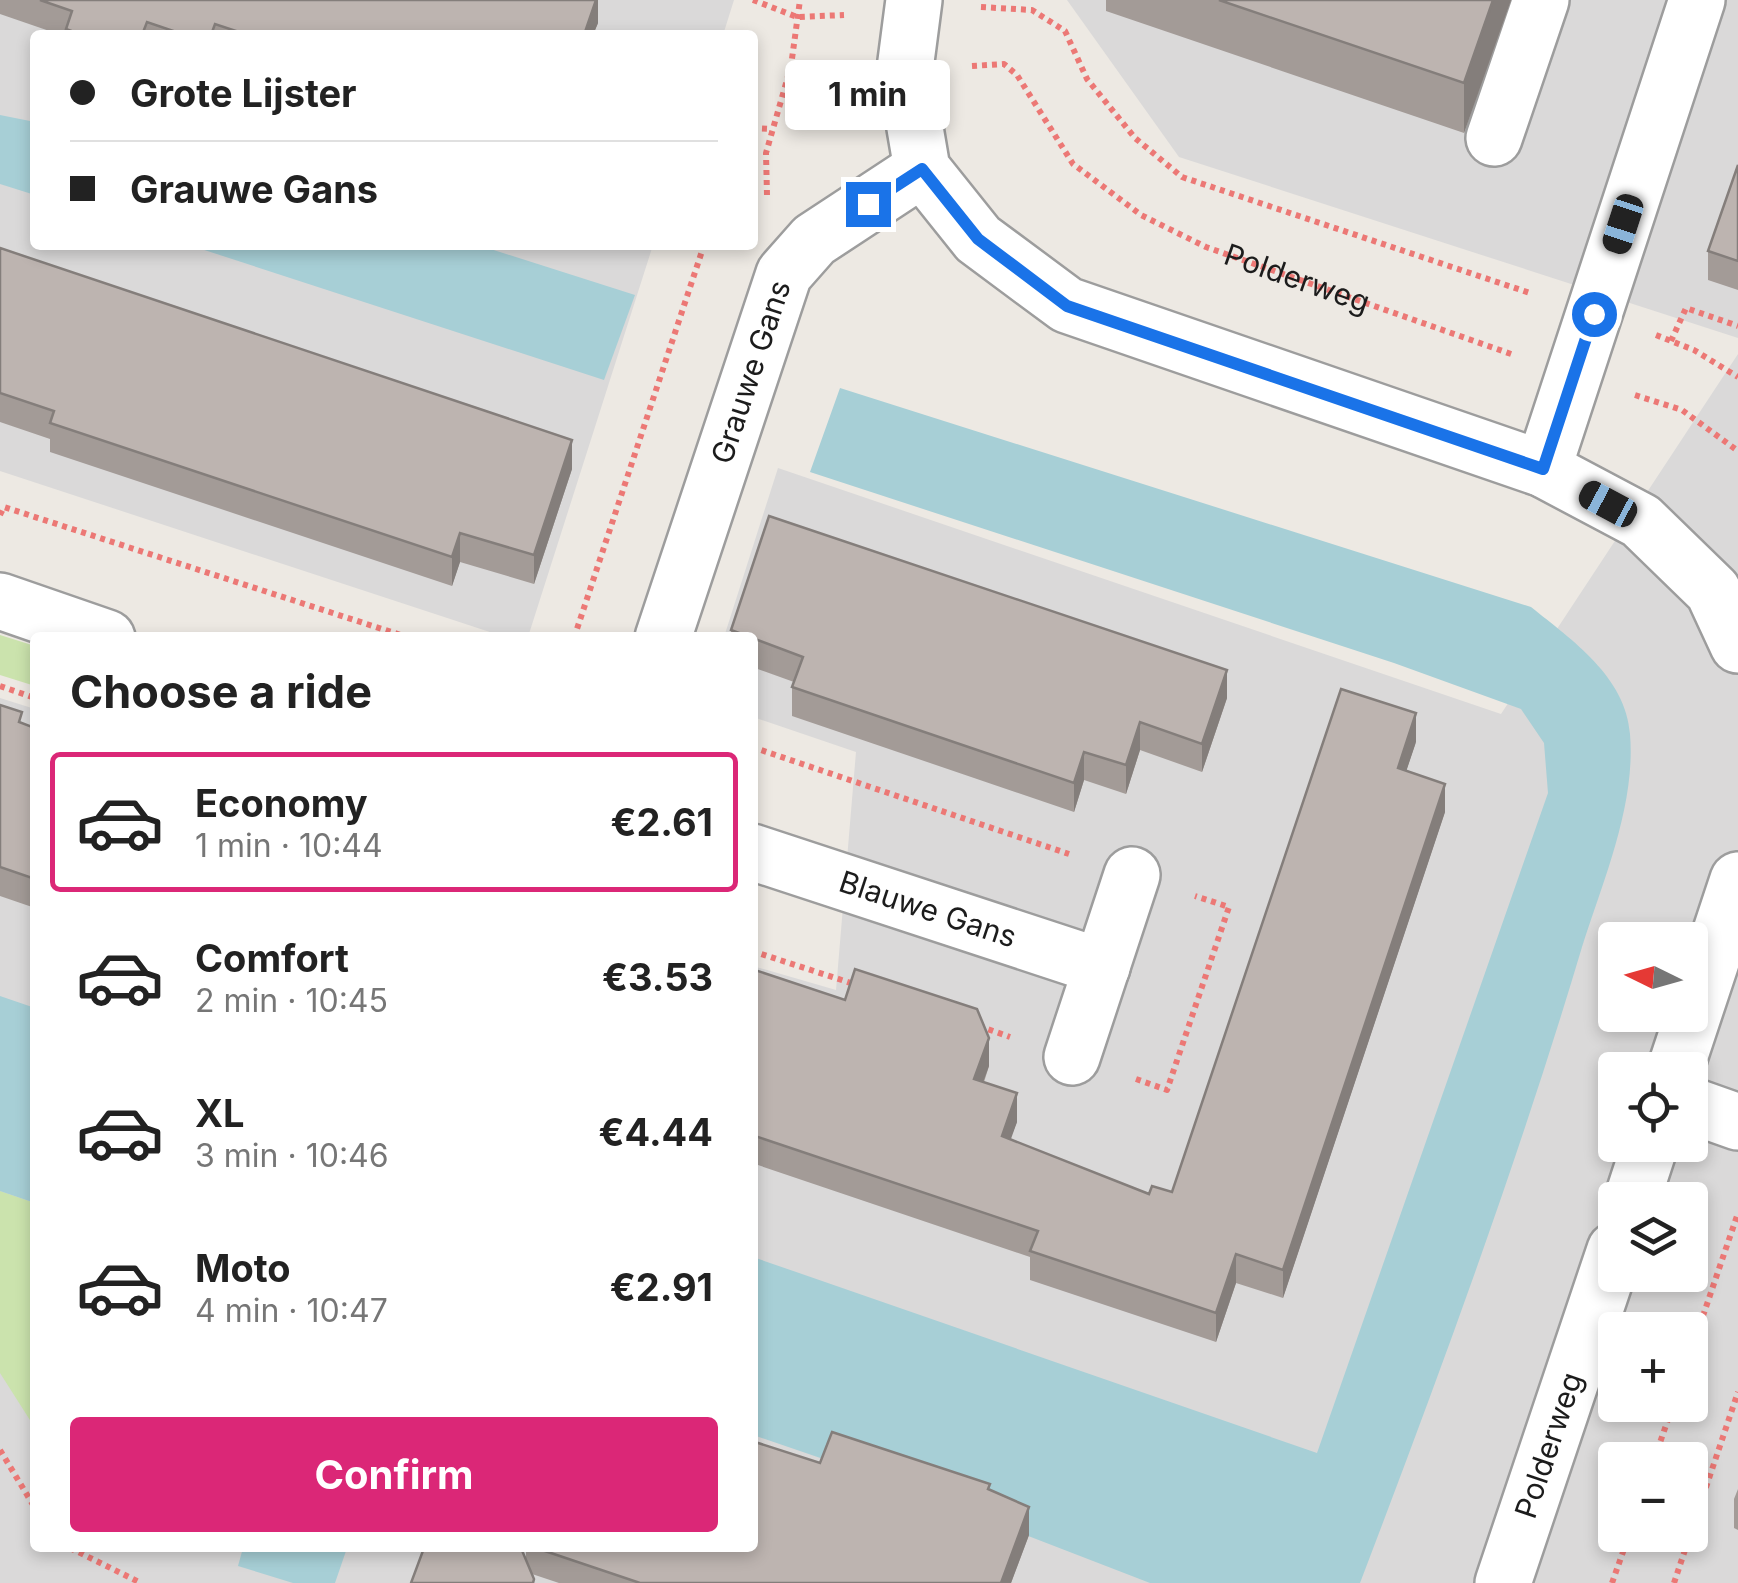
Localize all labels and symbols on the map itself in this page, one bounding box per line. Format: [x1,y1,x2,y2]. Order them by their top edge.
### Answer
callout: 1 min [786,59,950,129]
route end [846,182,891,227]
car [1599,191,1647,257]
street label: Polderweg [1220,236,1375,320]
street label: Grauwe Gans [703,276,798,468]
route start [1572,292,1617,337]
car [1574,477,1642,531]
street label: Blauwe Gans [835,863,1021,955]
north arrow [1598,922,1708,1032]
street label: Polderweg [1507,1368,1590,1523]

